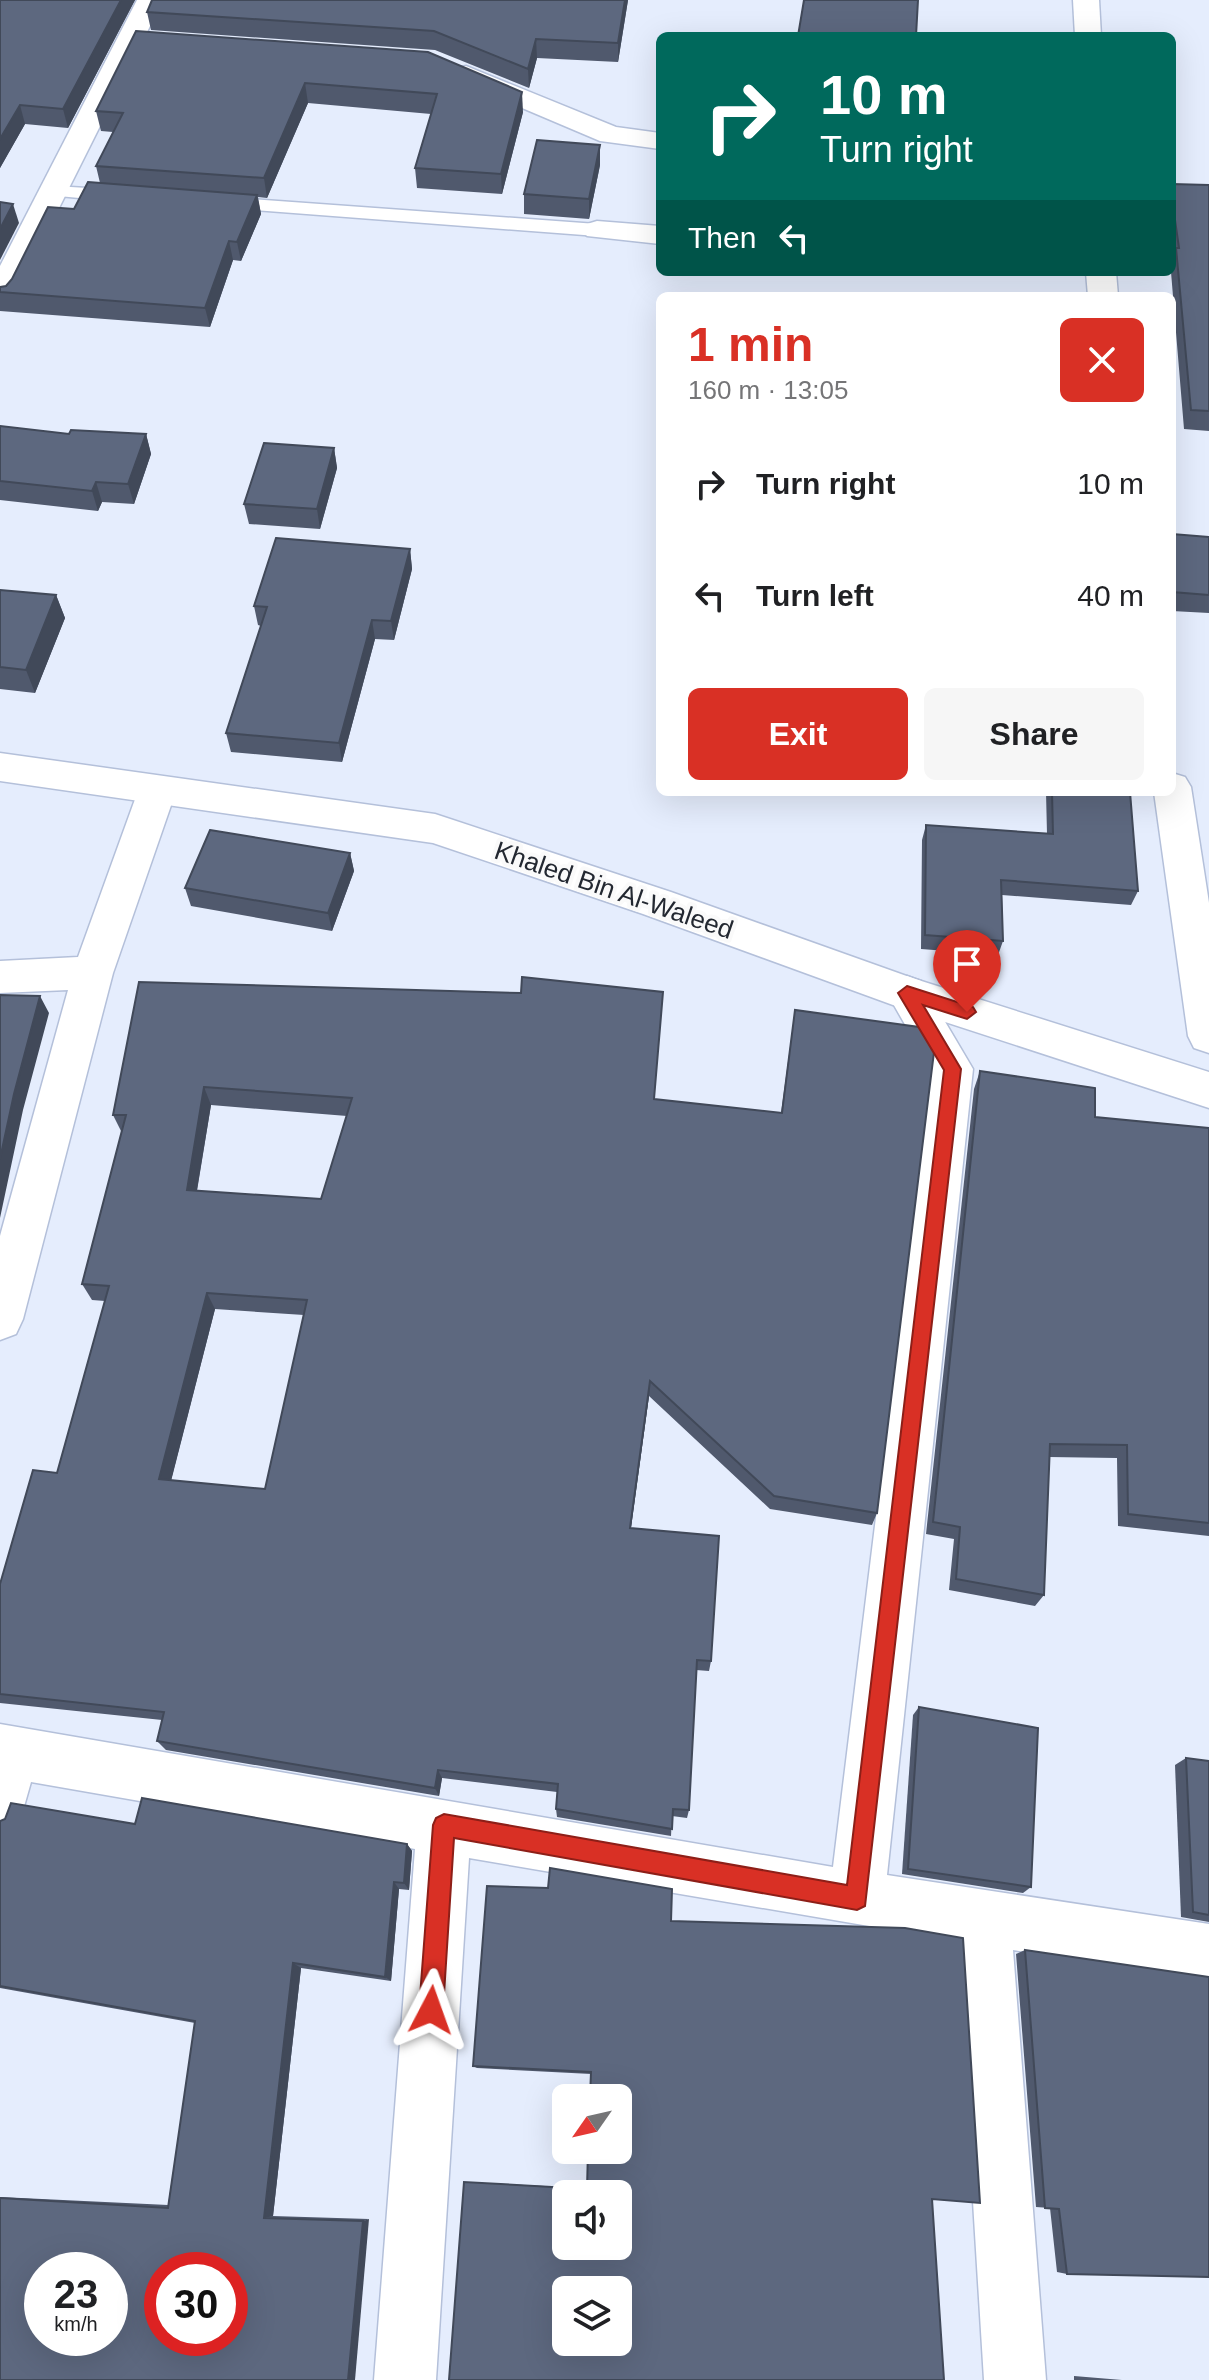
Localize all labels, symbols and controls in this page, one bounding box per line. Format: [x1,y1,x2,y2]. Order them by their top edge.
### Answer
text: 10 m [820,63,948,126]
icon: right [688,64,792,168]
text: Turn right [820,129,973,170]
icon: left [772,216,816,260]
text: Then [688,221,756,254]
text: 1 min [688,318,813,371]
button: close [1060,318,1144,402]
text: 160 m · 13:05 [688,375,848,405]
icon: right [688,462,732,506]
text: Turn right [756,467,895,500]
text: 10 m [1077,467,1144,500]
icon: left [688,574,732,618]
text: Turn left [756,579,874,612]
text: 40 m [1077,579,1144,612]
button: Exit [688,688,908,780]
button: Share [924,688,1144,780]
street label: Khaled Bin Al-Waleed [491,835,737,945]
pin [933,930,1001,1012]
icon: arrive [945,942,989,986]
position arrow [389,1968,473,2052]
north arrow [552,2084,632,2164]
map controls [552,2084,632,2356]
button: sound [552,2180,632,2260]
speed limit sign: 30 [144,2252,248,2356]
text: 23 [54,2272,98,2316]
button: layers [552,2276,632,2356]
text: km/h [54,2313,98,2335]

